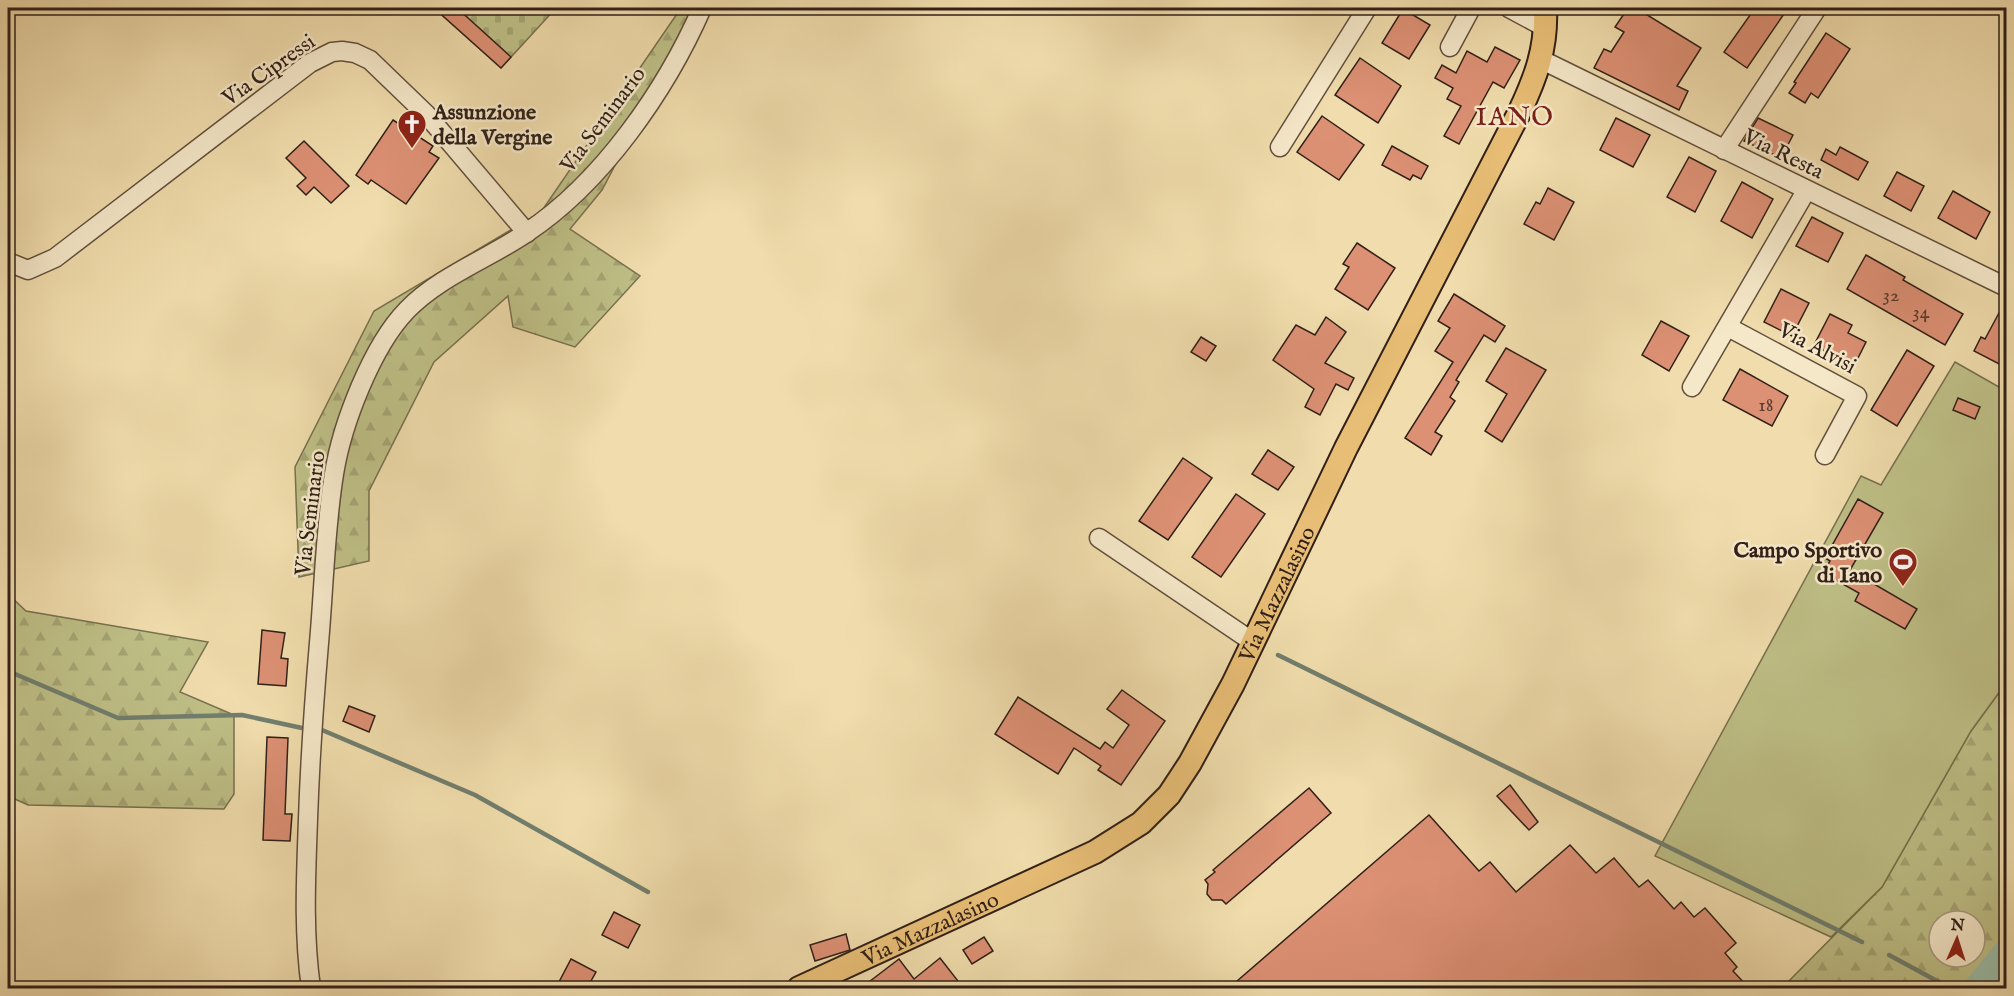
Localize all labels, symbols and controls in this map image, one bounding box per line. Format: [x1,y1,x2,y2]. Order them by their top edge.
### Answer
street label: Via Cipressi [216,28,321,113]
street label: Via Seminario [554,61,653,180]
place label: Assunzione della Vergine [432,99,552,152]
district label: IANO [1476,101,1554,134]
church icon: Assunzione della Vergine [396,108,428,150]
street label: Via Resta [1737,123,1828,186]
house number: 32 [1883,283,1899,308]
house number: 34 [1912,300,1930,325]
street label: Via Alvisi [1772,316,1861,381]
house number: 18 [1758,393,1774,418]
street label: Via Seminario [289,449,333,578]
street label: Via Mazzalasino [1233,522,1323,668]
place label: Campo Sportivo di Iano [1733,537,1882,590]
sports icon: Campo Sportivo di Iano [1887,546,1919,588]
street label: Via Mazzalasino [857,886,1004,974]
north arrow [1927,909,1987,969]
text: N [1949,916,1965,936]

